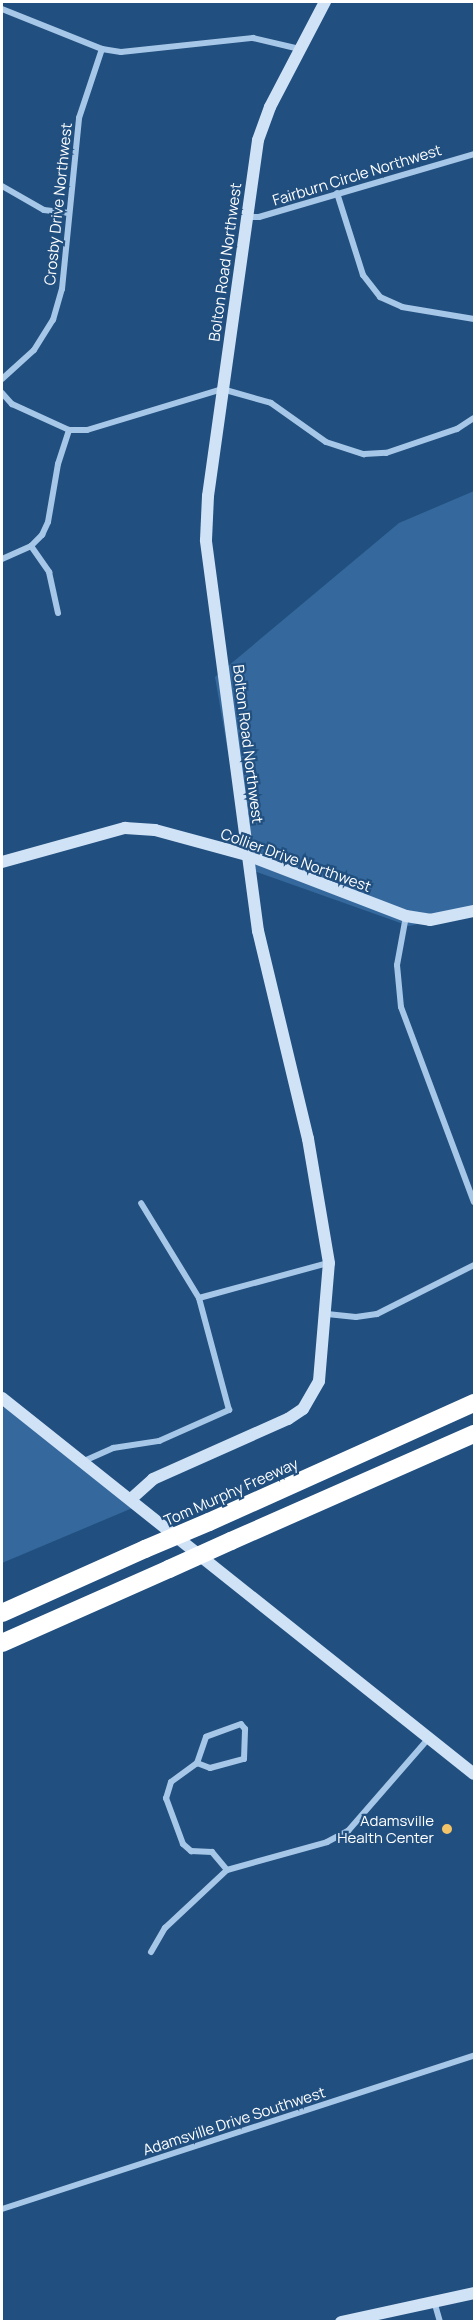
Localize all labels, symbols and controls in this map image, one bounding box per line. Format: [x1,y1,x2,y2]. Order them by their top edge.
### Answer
street label: Crosby Drive Northwest [41,122,75,286]
street label: Fairburn Circle Northwest [270,141,444,209]
street label: Bolton Road Northwest [205,182,245,342]
street label: Bolton Road Northwest [229,664,267,824]
street label: Collier Drive Northwest [218,824,374,896]
street label: Tom Murphy Freeway [161,1454,301,1530]
place label: Adamsville Health Center [337,1811,434,1846]
marker: Adamsville Health Center [438,1820,456,1838]
street label: Adamsville Drive Southwest [140,2083,328,2159]

